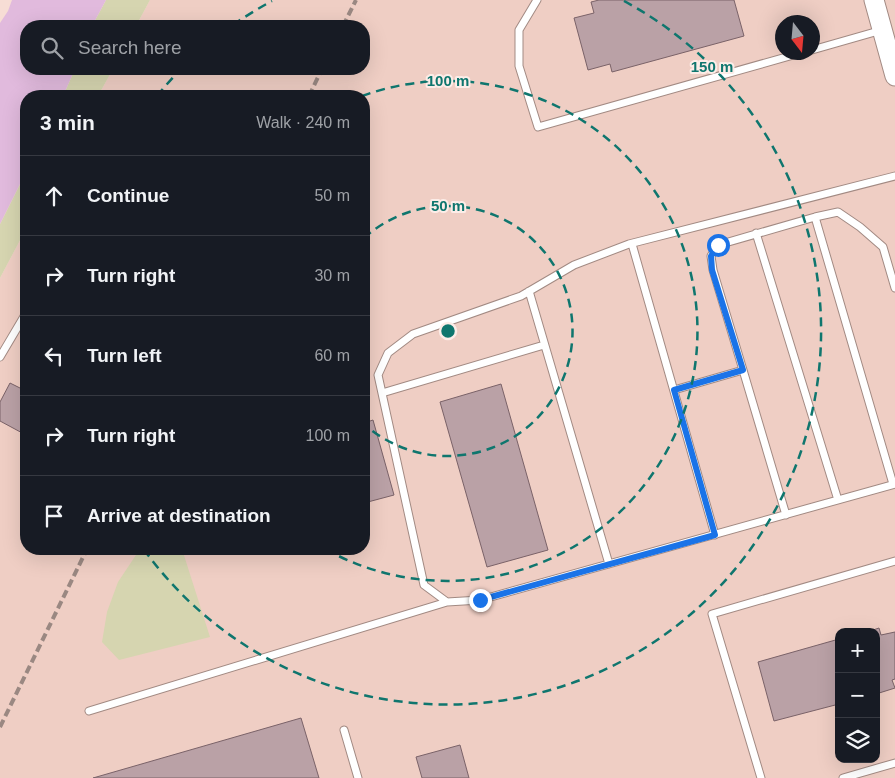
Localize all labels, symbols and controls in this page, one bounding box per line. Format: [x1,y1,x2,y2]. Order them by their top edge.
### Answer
north arrow [775,15,820,60]
search box [20,20,370,75]
icon: search [38,34,66,62]
text: Search here [78,37,182,58]
text: 150 m [691,58,733,75]
text: 100 m [427,72,469,89]
text: 3 min [40,111,95,134]
text: Walk · 240 m [256,114,350,131]
icon: ahead [40,182,68,210]
text: Continue [87,185,169,206]
text: 50 m [314,187,350,204]
text: 50 m [431,197,465,214]
route start [707,234,730,257]
icon: right [40,262,68,290]
text: Turn right [87,265,175,286]
text: 30 m [314,267,350,284]
centre of rings [439,322,457,340]
icon: left [40,342,68,370]
text: Turn left [87,345,162,366]
text: 60 m [314,347,350,364]
icon: right [40,422,68,450]
text: Turn right [87,425,175,446]
text: 100 m [306,427,350,444]
icon: arrive [40,502,68,530]
text: Arrive at destination [87,505,271,526]
route end [469,589,492,612]
map controls [835,628,880,763]
button: + [835,628,880,673]
button: − [835,673,880,718]
button: layers [835,718,880,763]

